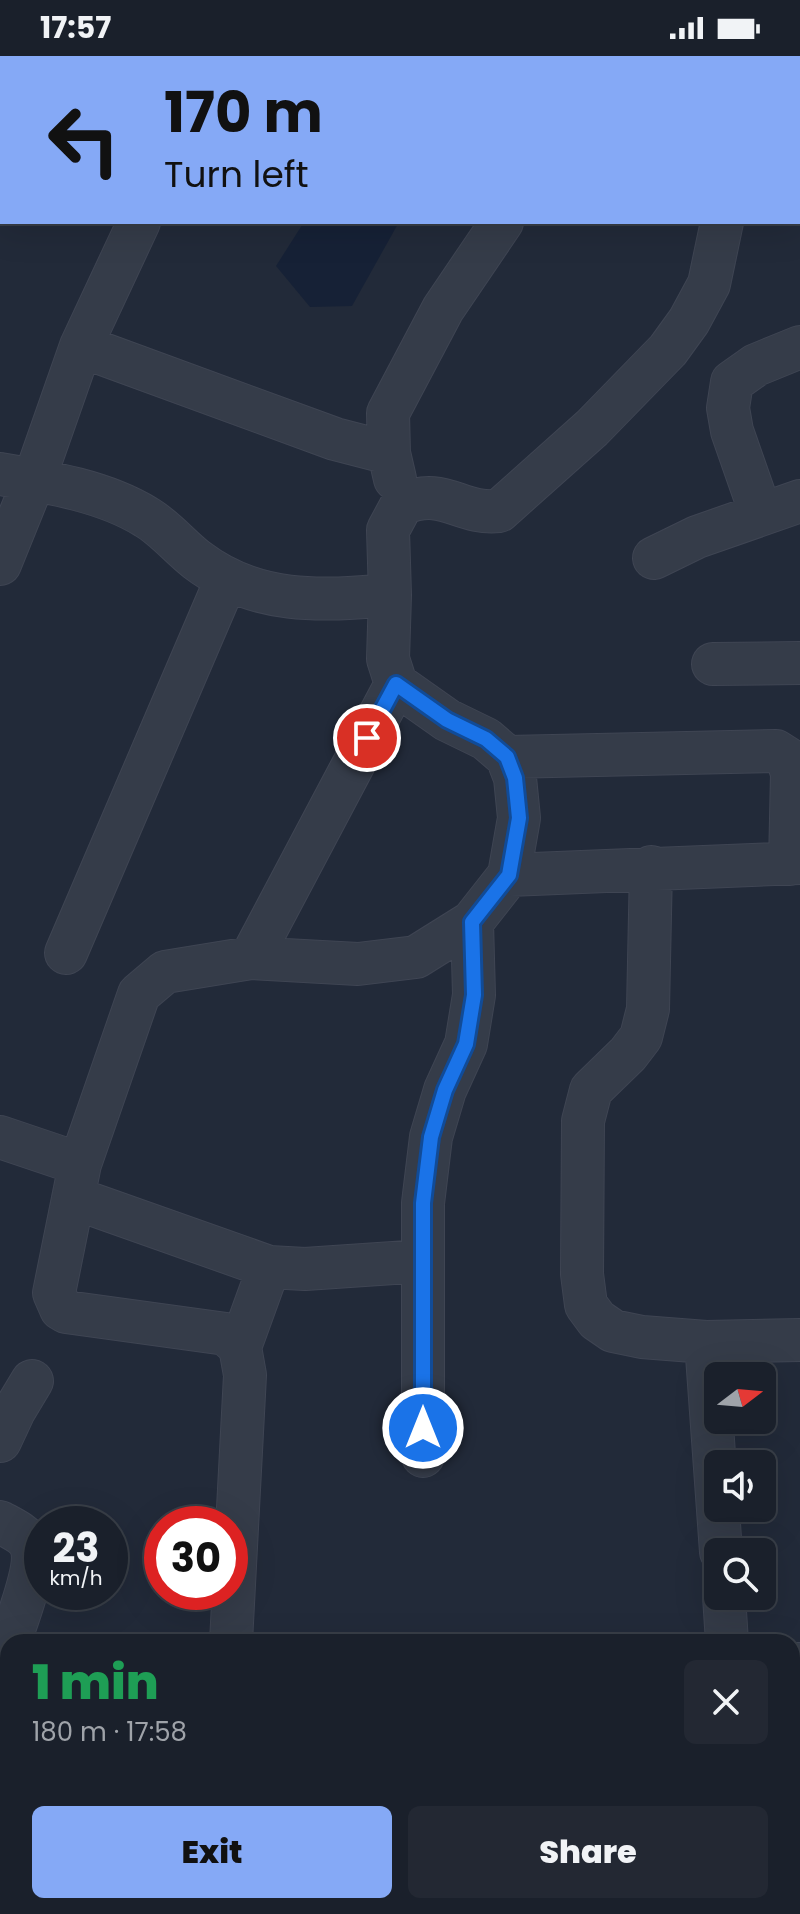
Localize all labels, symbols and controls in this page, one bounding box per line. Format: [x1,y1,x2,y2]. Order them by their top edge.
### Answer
text: 17:57 [40,6,111,49]
text: 170 m [164,73,323,152]
icon: left [32,88,136,192]
text: Turn left [164,149,309,200]
pin [333,704,401,772]
icon: arrive [345,716,389,760]
north arrow [704,1362,776,1434]
map controls [704,1362,776,1610]
position arrow [381,1386,465,1470]
button: sound [704,1450,776,1522]
speed limit sign: 30 [144,1506,248,1610]
text: 23 [52,1520,100,1576]
button: search [704,1538,776,1610]
text: km/h [49,1564,103,1592]
text: 1 min [32,1649,159,1716]
button: close [684,1660,768,1744]
text: 180 m · 17:58 [32,1714,187,1750]
button: Exit [32,1806,392,1898]
button: Share [408,1806,768,1898]

